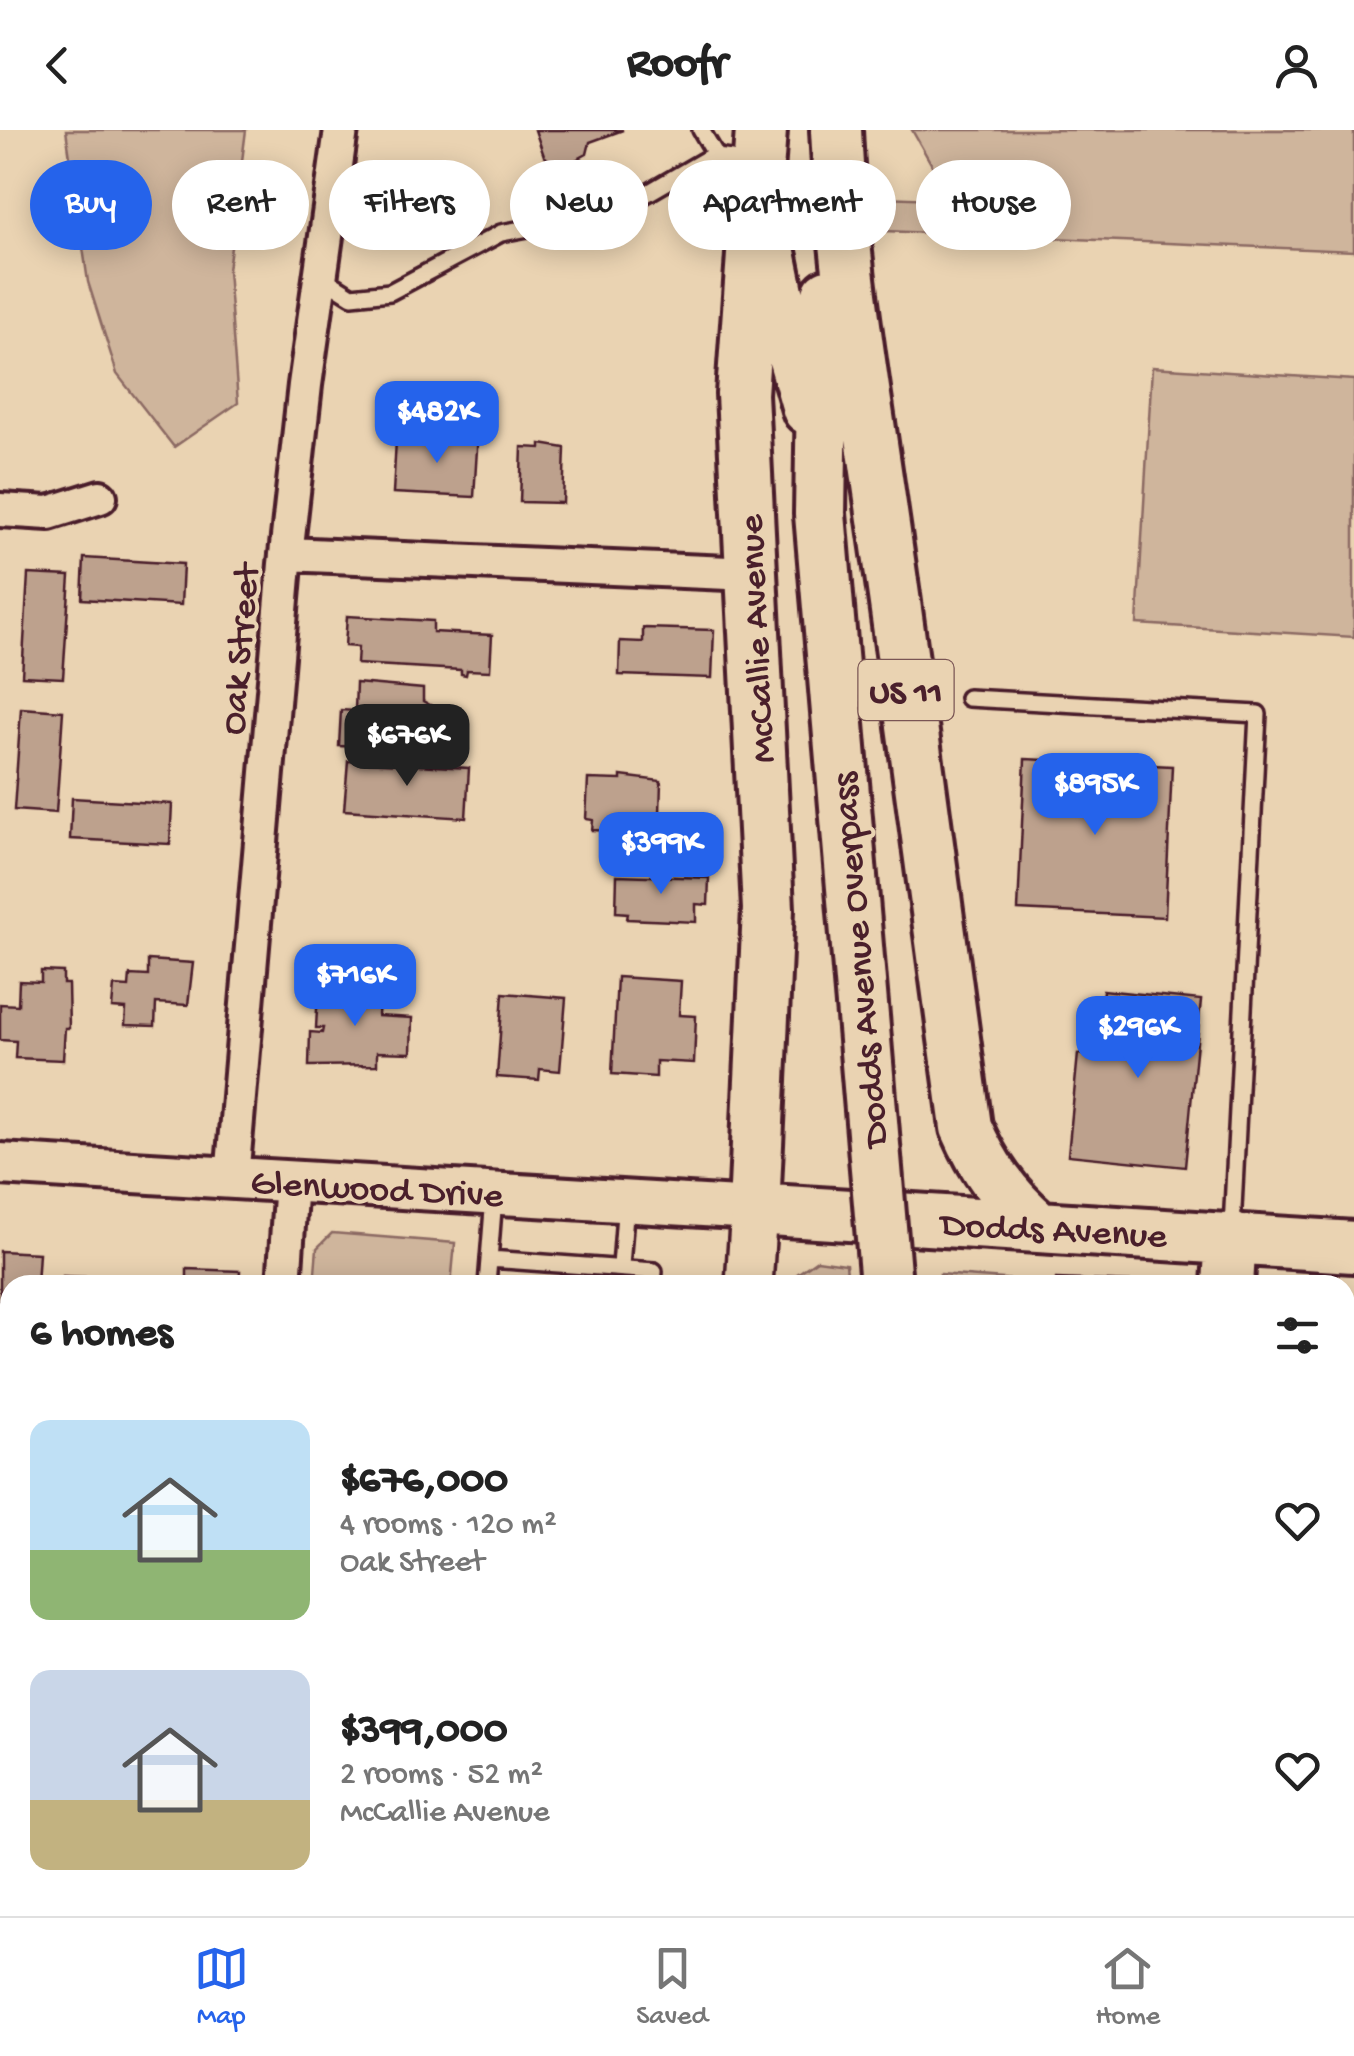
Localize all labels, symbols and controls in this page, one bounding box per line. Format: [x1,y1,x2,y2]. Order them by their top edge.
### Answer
icon: back [30,38,85,93]
icon: person [1269,38,1324,93]
text: Roofr [627,39,727,92]
chip: Buy [30,160,152,250]
chip: Rent [172,160,309,250]
chip: Filters [329,160,490,250]
chip: New [510,160,648,250]
chip: Apartment [668,160,896,250]
chip: House [916,160,1071,250]
pin: $482K [367,381,507,466]
text: $482K [397,394,477,432]
street label: McCallie Avenue [731,513,788,764]
street label: Oak Street [214,559,273,737]
road number: US 11 [858,660,954,720]
pin: $676K [337,704,477,789]
text: $676K [366,717,448,755]
pin: $895K [1025,753,1165,838]
text: $895K [1054,766,1136,804]
street label: Dodds Avenue Overpass [825,769,902,1152]
pin: $399K [591,812,731,897]
text: $399K [621,825,701,863]
pin: $716K [285,944,425,1029]
text: $716K [316,957,394,995]
pin: $296K [1068,996,1208,1081]
text: $296K [1098,1009,1178,1047]
street label: Glenwood Drive [249,1163,505,1221]
street label: Dodds Avenue [937,1205,1168,1261]
icon: filters [1270,1308,1325,1363]
text: 6 homes [30,1311,173,1360]
text: $676,000 [340,1458,508,1507]
icon: home [110,1460,230,1580]
icon: heart [1270,1493,1325,1548]
text: 4 rooms · 120 m² [340,1507,557,1545]
text: Oak Street [340,1545,484,1583]
text: $399,000 [340,1708,508,1757]
icon: home [110,1710,230,1830]
icon: heart [1270,1743,1325,1798]
text: 2 rooms · 52 m² [340,1757,543,1795]
text: McCallie Avenue [340,1795,550,1833]
tab: Map [194,1941,249,2034]
tab: Saved [636,1941,708,2034]
tab: Home [1095,1941,1160,2034]

